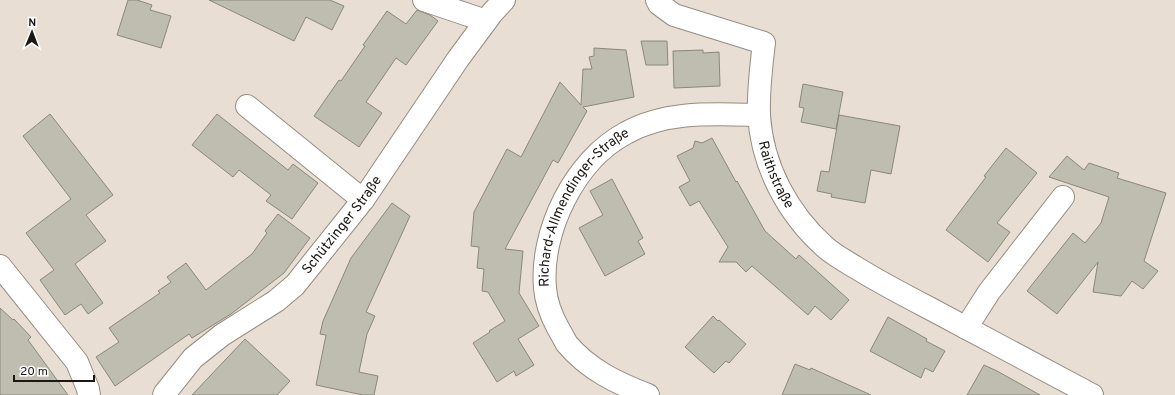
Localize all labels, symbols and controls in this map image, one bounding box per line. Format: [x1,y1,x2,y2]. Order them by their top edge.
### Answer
north arrow [12,12,52,52]
text: N [28,16,36,30]
street label: Richard-Allmendinger-Straße [536,124,632,287]
street label: Raithstraße [754,139,798,212]
street label: Schützinger Straße [299,173,385,278]
scale bar [14,357,94,383]
text: 20 m [20,364,48,380]

